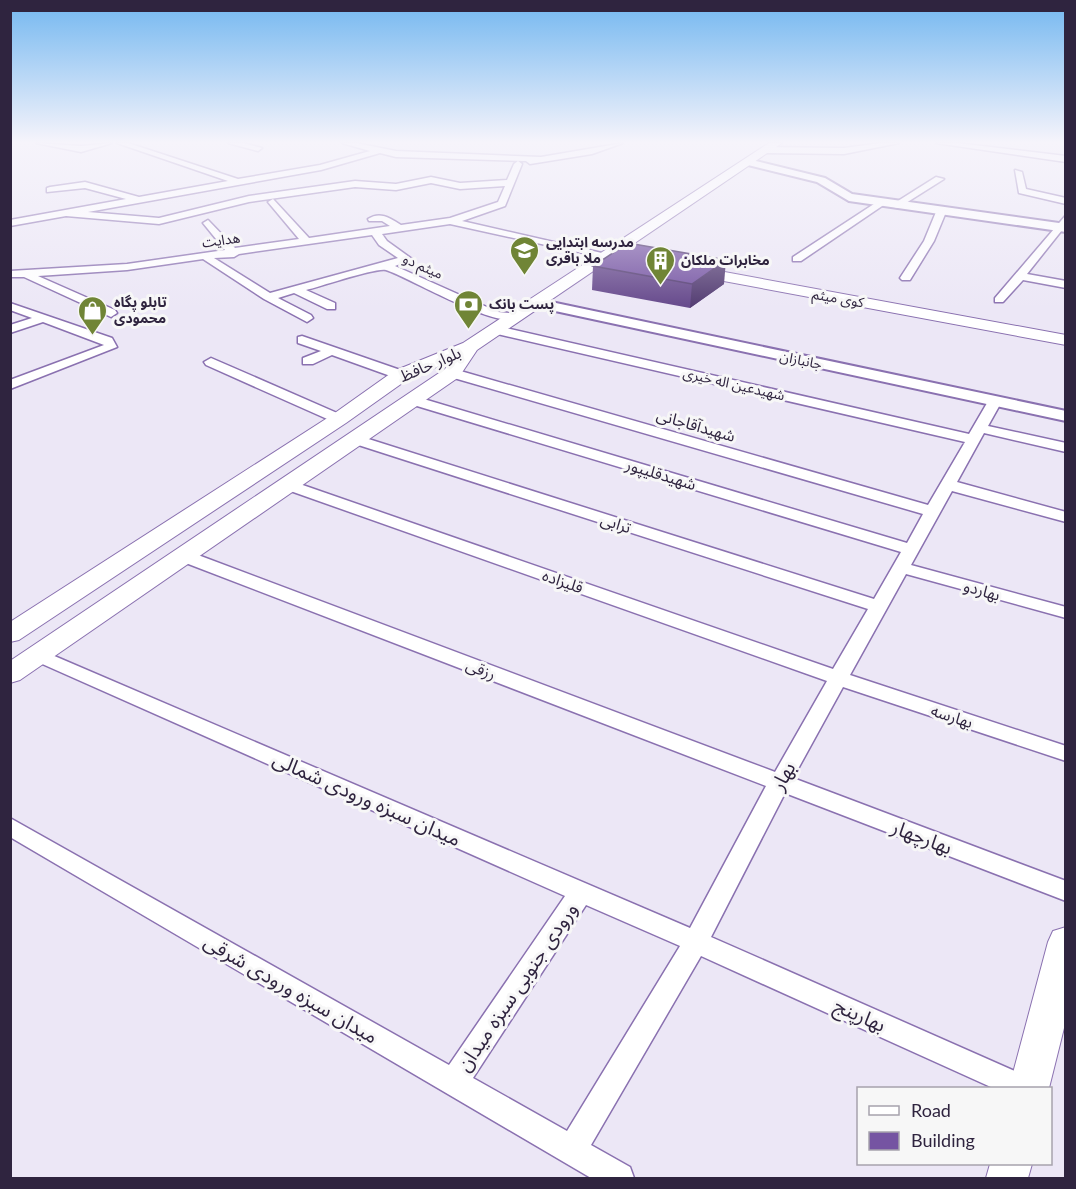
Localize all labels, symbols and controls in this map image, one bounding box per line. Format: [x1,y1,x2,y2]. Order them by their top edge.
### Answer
street label: هدایت [201,228,241,251]
place label: مدرسه ابتدایی ملا باقری [546,233,634,267]
school or university icon: مدرسه ابتدایی ملا باقری [509,234,541,276]
building icon: مخابرات ملکان [644,244,676,286]
street label: میثم دو [399,249,446,285]
place label: مخابرات ملکان [681,251,770,269]
street label: کوی میثم [810,285,866,313]
bank icon: پست بانک [452,288,484,330]
place label: تابلو پگاه محمودی [114,293,167,326]
shop icon: تابلو پگاه محمودی [77,294,109,336]
place label: پست بانک [489,295,554,314]
street label: بلوار حافظ [396,342,464,386]
street label: جانبازان [778,347,824,373]
street label: شهیدعین اله خیری [681,364,787,404]
street label: شهیدآقاجانی [654,404,738,446]
street label: شهیدقلیپور [622,454,699,495]
street label: ترابی [598,509,634,537]
street label: قلیزاده [540,565,586,597]
street label: بهاردو [961,575,1003,605]
street label: رزقی [463,654,499,684]
street label: بهارسه [929,700,975,732]
street label: میدان سبزه ورودی شمالی [269,746,465,851]
street label: بهار [764,757,800,795]
street label: بهارچهار [887,813,956,860]
street label: ورودی جنوبی سبزه میدان [451,898,582,1076]
street label: میدان سبزه ورودی شرقی [200,929,383,1049]
street label: بهارپنج [829,992,890,1040]
legend [857,1087,1052,1165]
text: Road [911,1099,951,1121]
text: Building [911,1129,975,1151]

